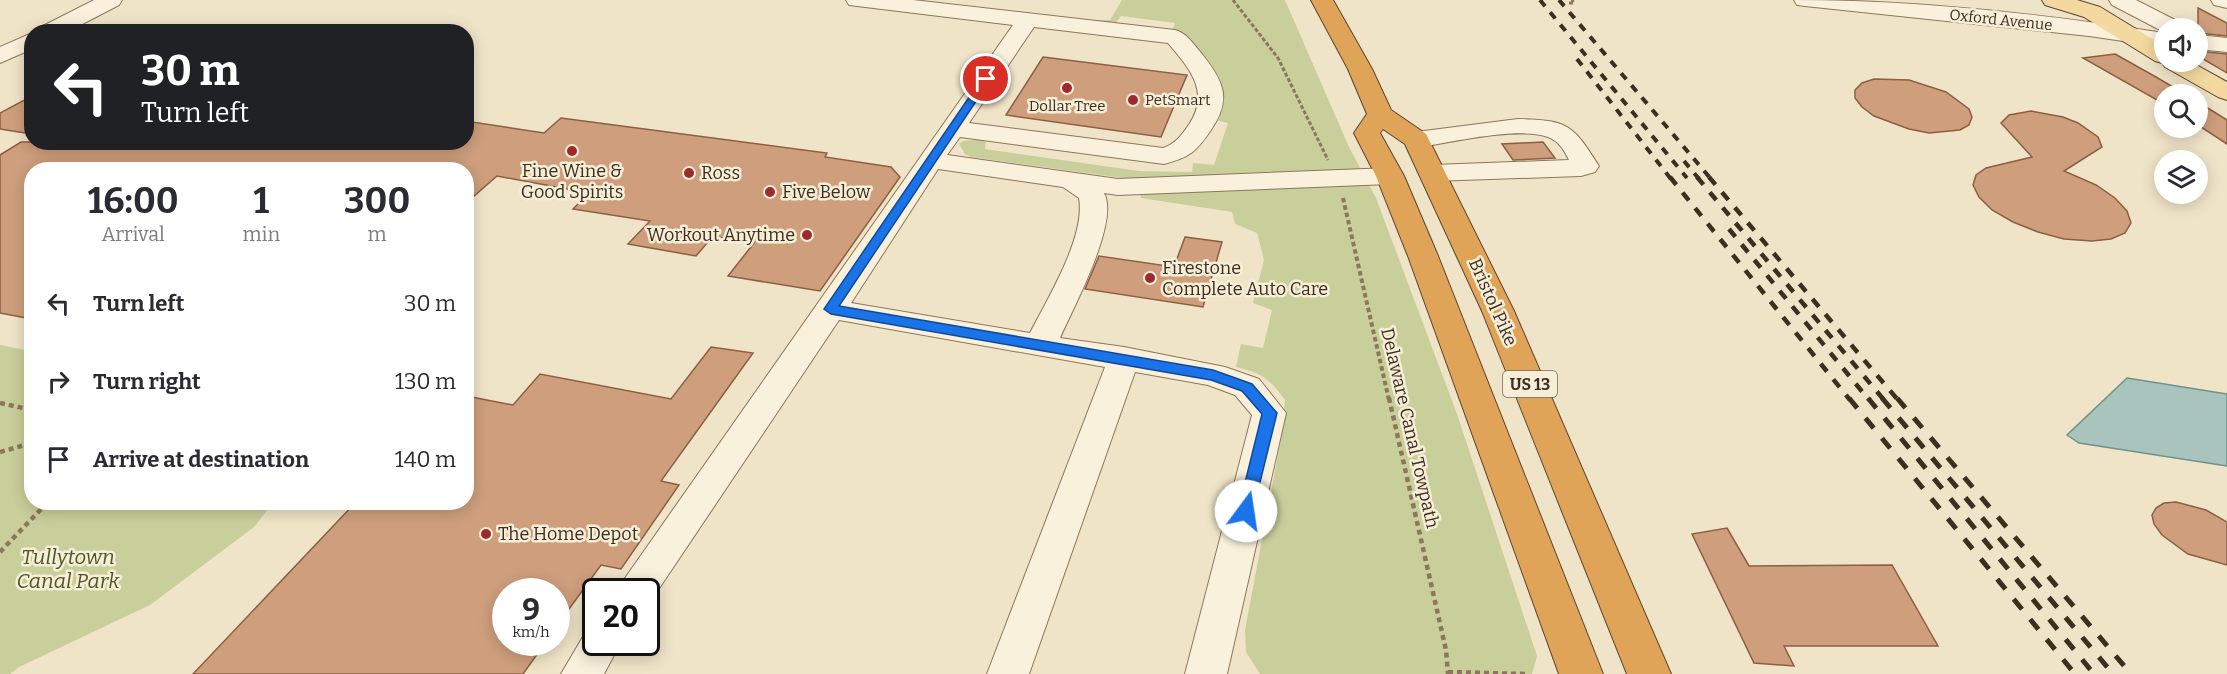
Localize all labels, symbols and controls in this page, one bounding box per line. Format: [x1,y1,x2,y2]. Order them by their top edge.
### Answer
street label: Oxford Avenue [1949,6,2053,34]
map controls [2154,18,2208,204]
button: sound [2154,18,2208,72]
text: 30 m [141,46,240,96]
icon: left [42,48,120,126]
pin [960,53,1011,104]
icon: arrive [969,62,1002,95]
marker: Dollar Tree [1060,81,1074,95]
button: search [2154,84,2208,138]
place label: PetSmart [1145,91,1211,109]
marker: PetSmart [1126,93,1140,107]
text: Turn left [141,97,249,129]
place label: Dollar Tree [1029,97,1105,115]
marker: Fine Wine & Good Spirits [565,144,579,158]
button: layers [2154,150,2208,204]
place label: Fine Wine & Good Spirits [521,160,623,203]
place label: Ross [701,162,740,184]
marker: Ross [682,166,696,180]
text: 16:00 [88,179,179,223]
text: 1 [253,179,269,223]
text: 300 [344,179,410,223]
place label: Five Below [782,181,871,203]
marker: Five Below [763,185,777,199]
text: Arrival [102,222,165,246]
text: min [242,222,280,246]
text: m [367,222,387,246]
place label: Workout Anytime [647,224,795,246]
marker: Workout Anytime [800,228,814,242]
street label: Bristol Pike [1464,255,1522,349]
place label: Firestone Complete Auto Care [1162,257,1328,300]
marker: Firestone Complete Auto Care [1143,271,1157,285]
icon: left [42,287,75,320]
text: Turn left [93,290,185,317]
text: 30 m [404,290,456,317]
street label: Delaware Canal Towpath [1376,326,1444,530]
icon: right [42,365,75,398]
text: Turn right [93,368,201,395]
text: 130 m [395,368,456,395]
road number: US 13 [1503,371,1557,397]
icon: arrive [42,443,75,476]
text: Arrive at destination [93,446,309,473]
text: 140 m [395,446,456,473]
position arrow [1214,479,1278,543]
place label: The Home Depot [498,523,639,545]
marker: The Home Depot [479,527,493,541]
park label: Tullytown Canal Park [16,544,120,594]
speed limit sign: 20 [582,578,660,656]
text: 9 [522,592,540,628]
text: km/h [512,623,550,641]

